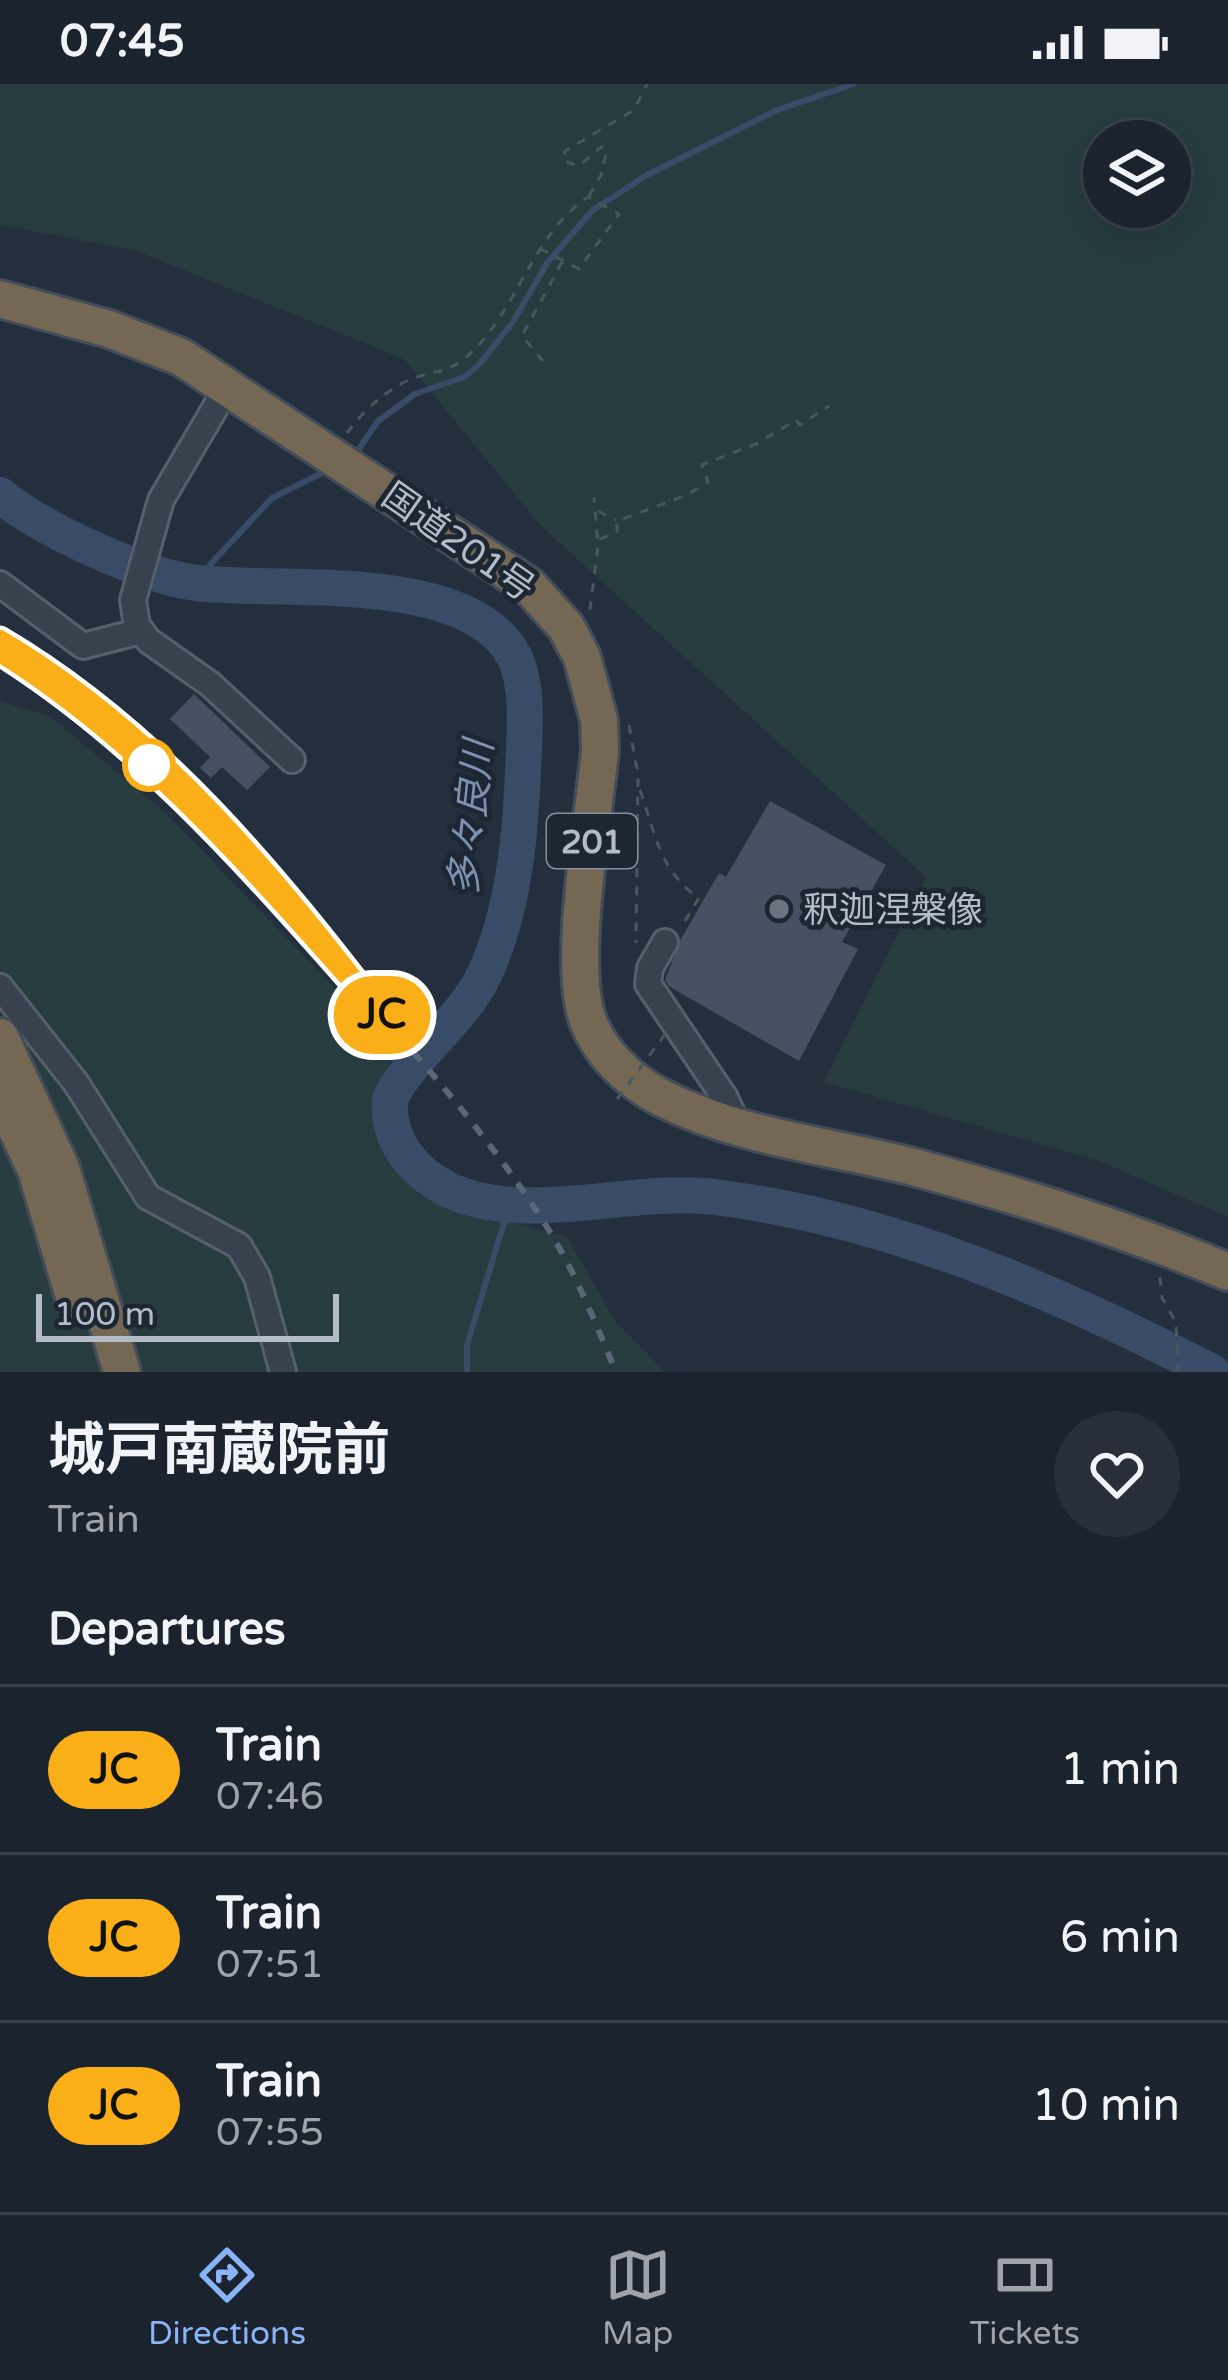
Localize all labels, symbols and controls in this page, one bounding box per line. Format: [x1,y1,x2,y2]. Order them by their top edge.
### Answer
text: 07:45 [60,15,185,69]
map controls [1083,120,1191,228]
button: layers [1083,120,1191,228]
street label: 国道201号 [374,474,542,610]
water label: 多々良川 [440,734,503,898]
unlabelled marker [124,740,174,790]
road number: 201 [547,814,637,868]
place label: 釈迦涅槃像 [803,889,983,932]
marker: 釈迦涅槃像 [766,896,792,922]
line badge: JC [328,976,436,1054]
text: JC [358,989,406,1040]
scale bar [36,1288,339,1341]
text: 100 m [54,1295,155,1334]
button: heart [1054,1411,1180,1537]
text: 城戸南蔵院前 [48,1417,390,1485]
text: Train [48,1496,140,1543]
text: Departures [48,1603,286,1657]
text: Train [216,1719,322,1773]
text: 1 min [1060,1743,1180,1797]
text: JC [90,1744,138,1795]
text: 07:46 [216,1773,324,1820]
text: Train [216,1887,322,1941]
text: 6 min [1060,1911,1180,1965]
text: JC [90,1912,138,1963]
text: 07:51 [216,1941,324,1988]
text: Train [216,2055,322,2109]
text: 10 min [1032,2079,1180,2133]
text: JC [90,2080,138,2131]
text: 07:55 [216,2109,324,2156]
tab: Directions [148,2242,306,2353]
tab: Map [602,2242,673,2353]
tab: Tickets [970,2242,1080,2353]

